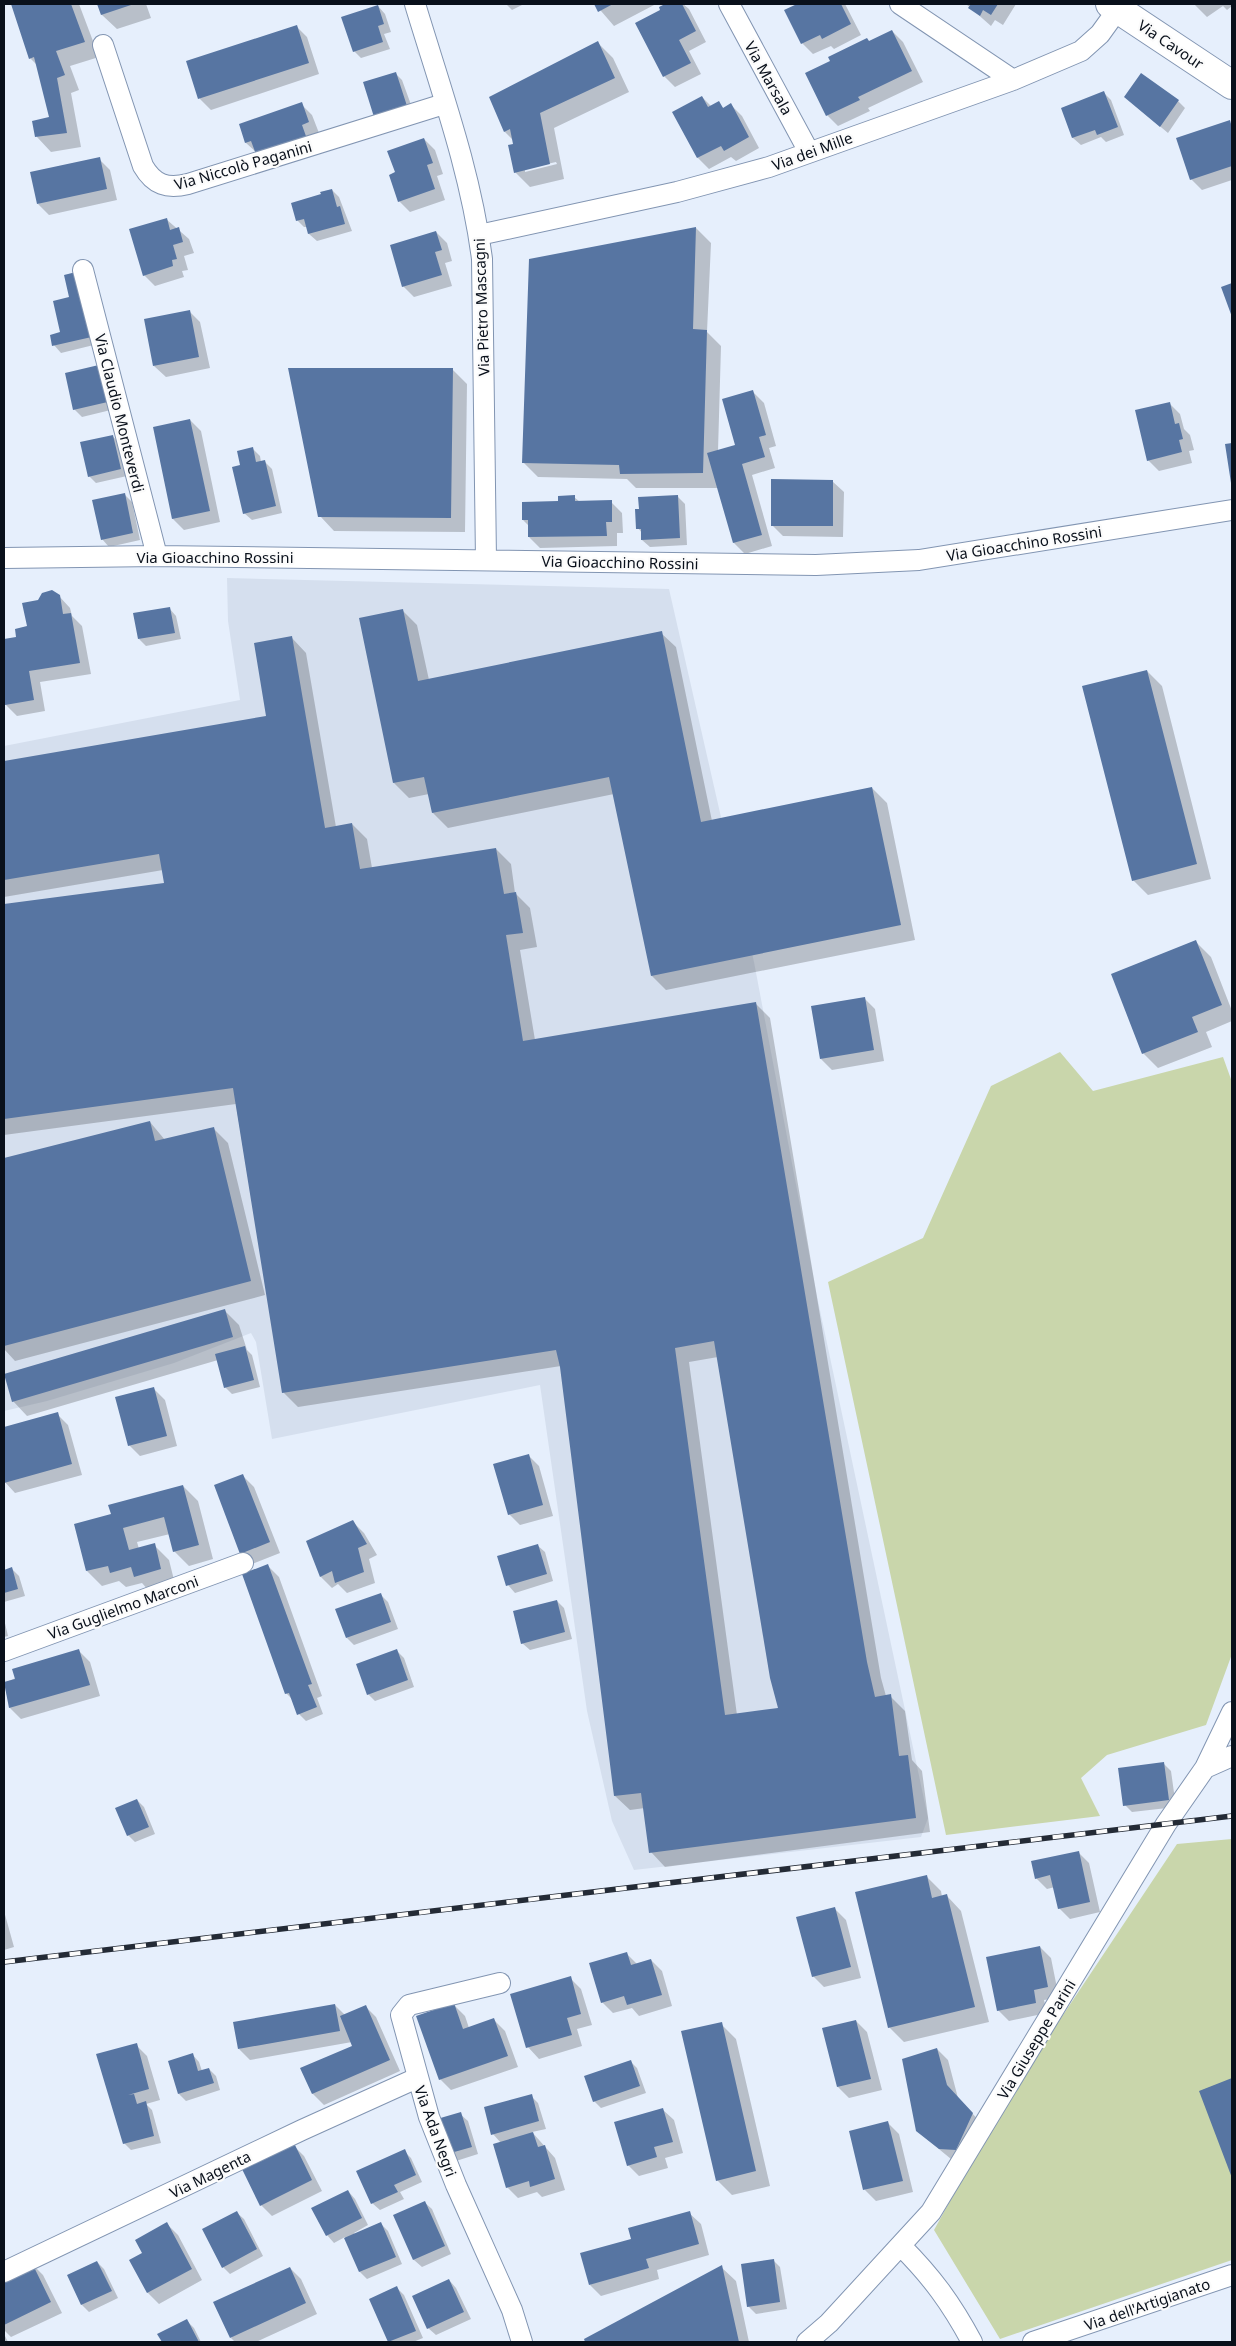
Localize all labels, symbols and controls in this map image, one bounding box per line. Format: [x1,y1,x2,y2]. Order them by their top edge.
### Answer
street label: Via Cavour [1134,15,1208,73]
street label: Via Marsala [741,38,797,118]
street label: Via dei Mille [769,127,855,175]
street label: Via Niccolò Paganini [172,136,314,194]
street label: Via Pietro Mascagni [469,238,493,376]
street label: Via Claudio Monteverdi [91,332,149,494]
street label: Via Gioacchino Rossini [945,521,1103,565]
street label: Via Gioacchino Rossini [136,547,294,567]
street label: Via Gioacchino Rossini [541,551,699,573]
street label: Via Guglielmo Marconi [45,1570,201,1644]
street label: Via Giuseppe Parini [992,1975,1080,2103]
street label: Via Ada Negri [410,2083,462,2179]
street label: Via Magenta [166,2146,254,2202]
street label: Via dell'Artigianato [1081,2273,1213,2335]

